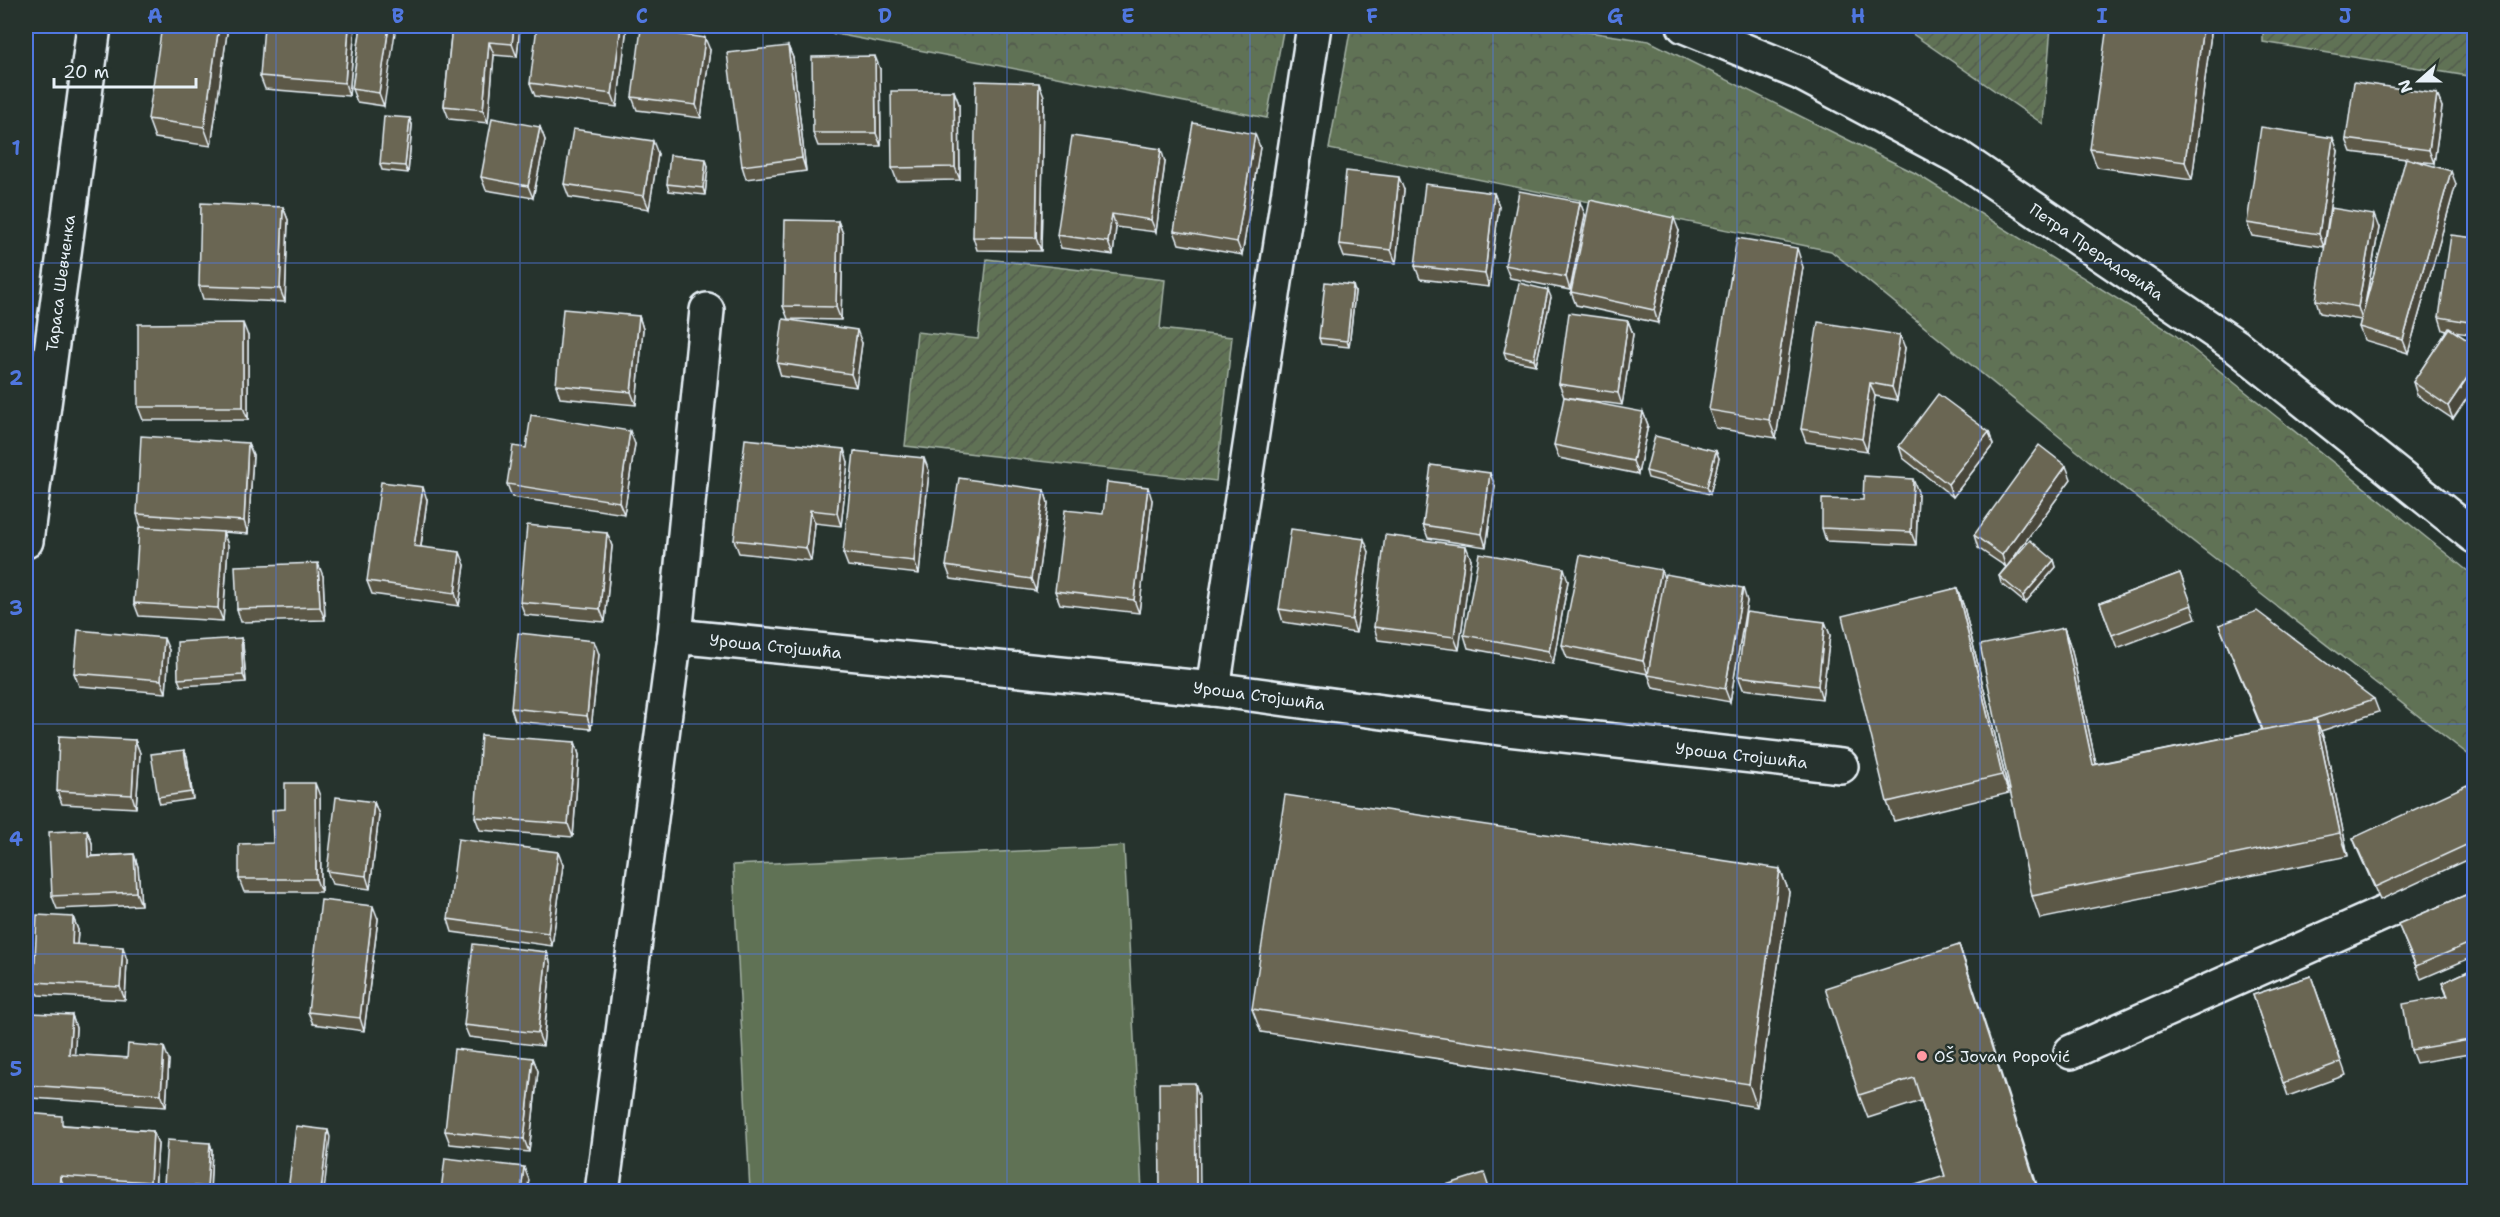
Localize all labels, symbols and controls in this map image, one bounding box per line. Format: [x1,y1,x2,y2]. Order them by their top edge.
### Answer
text: A [147,3,163,29]
text: B [392,3,404,29]
text: C [636,3,648,29]
text: D [878,3,892,29]
text: E [1121,3,1135,29]
text: F [1366,3,1378,29]
text: G [1607,3,1623,29]
text: H [1851,3,1865,29]
text: I [2096,3,2108,29]
text: J [2339,3,2352,29]
scale bar [54,51,196,89]
north arrow [2389,51,2449,111]
text: 20 m [63,60,109,84]
text: N [2393,77,2418,96]
text: 1 [11,135,21,161]
street label: Петра Прерадовића [2025,199,2168,305]
street label: Тараса Шевченка [41,214,80,353]
text: 2 [9,365,23,391]
text: 3 [9,595,23,621]
street label: Уроша Стојшића [709,629,843,663]
street label: Уроша Стојшића [1192,677,1326,715]
street label: Уроша Стојшића [1674,738,1809,773]
text: 4 [9,826,23,852]
place label: OŠ Jovan Popović [1934,1046,2070,1067]
marker: OŠ Jovan Popović [1915,1049,1929,1063]
text: 5 [10,1056,22,1082]

